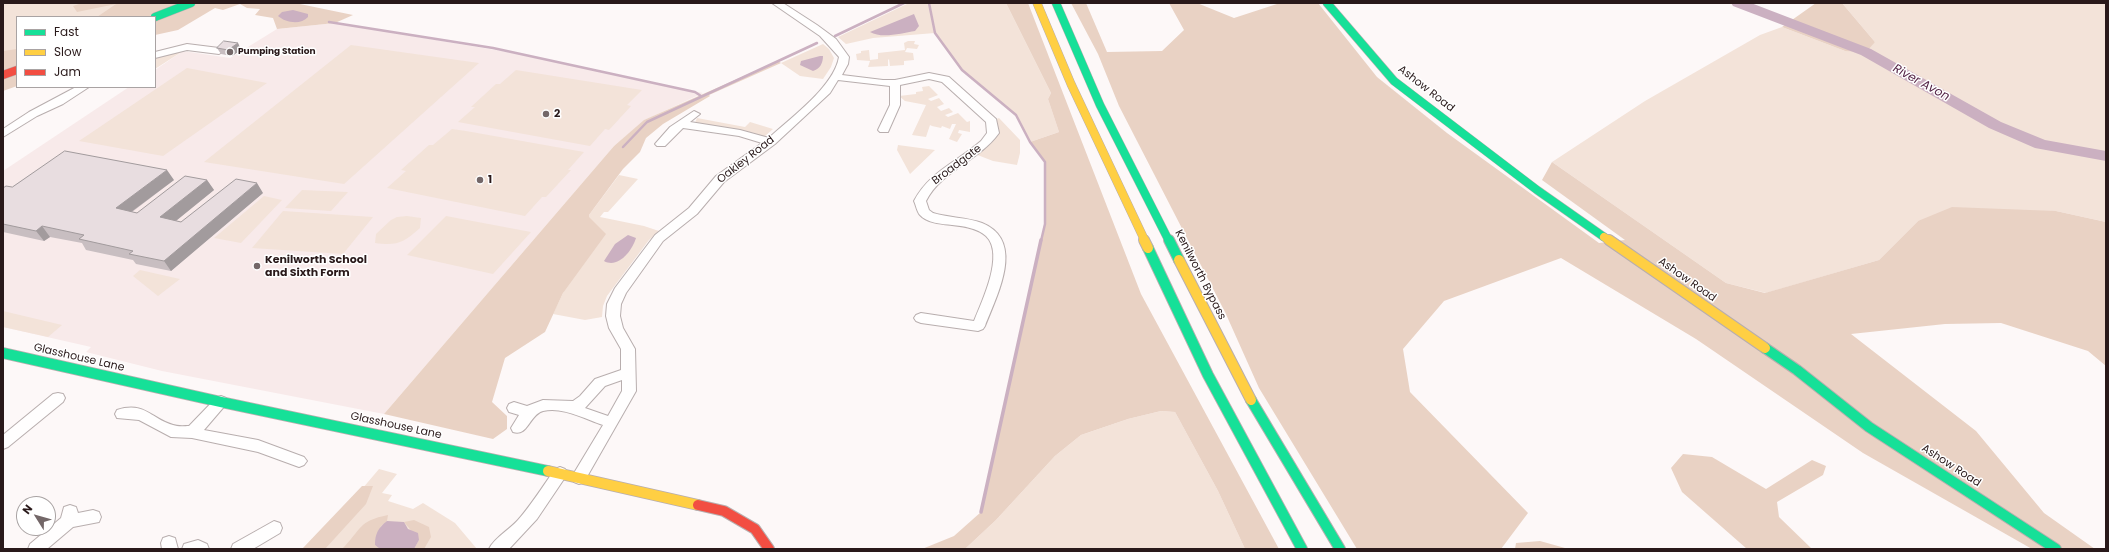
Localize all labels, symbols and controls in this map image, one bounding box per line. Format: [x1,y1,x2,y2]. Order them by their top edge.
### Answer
legend [16,16,156,88]
text: Fast [54,23,79,40]
text: Slow [54,43,82,60]
marker: Pumping Station [225,47,235,57]
place label: Pumping Station [238,47,315,57]
water label: River Avon [1890,62,1952,104]
text: Jam [54,63,81,80]
street label: Ashow Road [1395,63,1457,115]
place label: 2 [554,107,560,121]
marker: 2 [541,109,551,119]
street label: Oakley Road [715,134,777,186]
street label: Broadgate [930,142,984,188]
place label: 1 [488,173,492,187]
marker: 1 [475,175,485,185]
street label: Kenilworth Bypass [1172,228,1228,322]
place label: Kenilworth School and Sixth Form [265,253,367,279]
street label: Ashow Road [1655,255,1719,305]
marker: Kenilworth School and Sixth Form [252,261,262,271]
street label: Glasshouse Lane [32,341,126,375]
street label: Glasshouse Lane [349,410,443,442]
street label: Ashow Road [1919,442,1983,490]
north arrow [16,496,56,536]
text: N [18,501,36,518]

